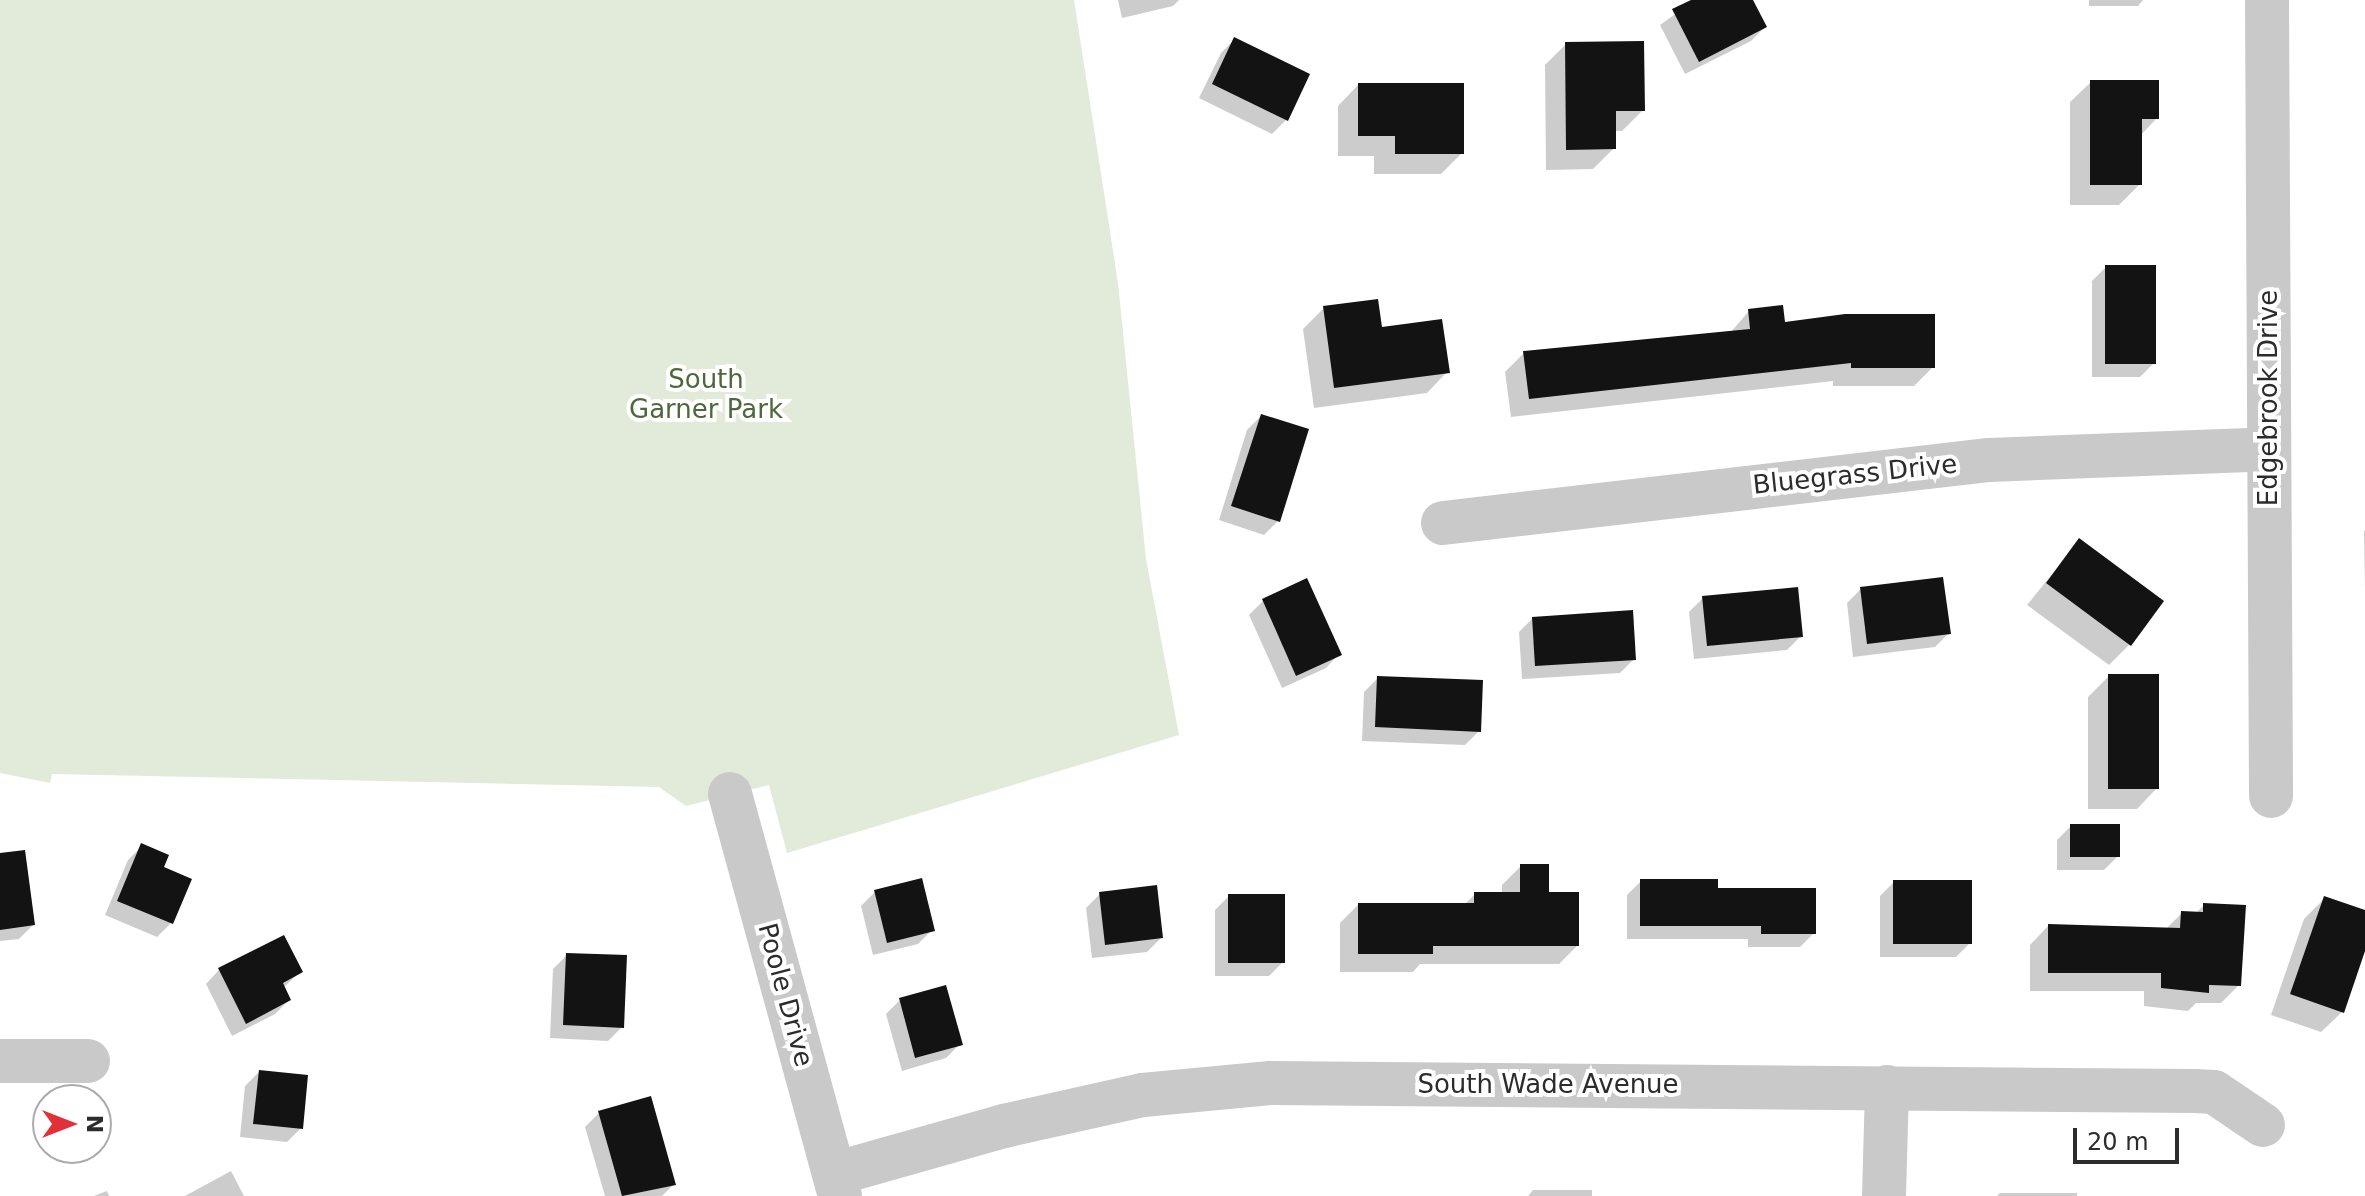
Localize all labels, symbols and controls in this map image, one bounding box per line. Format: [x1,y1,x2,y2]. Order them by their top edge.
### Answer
street label: Edgebrook Drive [2253,290,2285,506]
park label: South Garner Park [629,364,783,426]
street label: Bluegrass Drive [1751,449,1959,501]
street label: Poole Drive [751,920,819,1070]
street label: South Wade Avenue [1417,1069,1679,1101]
north arrow [32,1084,112,1164]
scale bar [2077,1112,2183,1162]
text: N [82,1115,107,1133]
text: 20 m [2087,1128,2149,1156]

